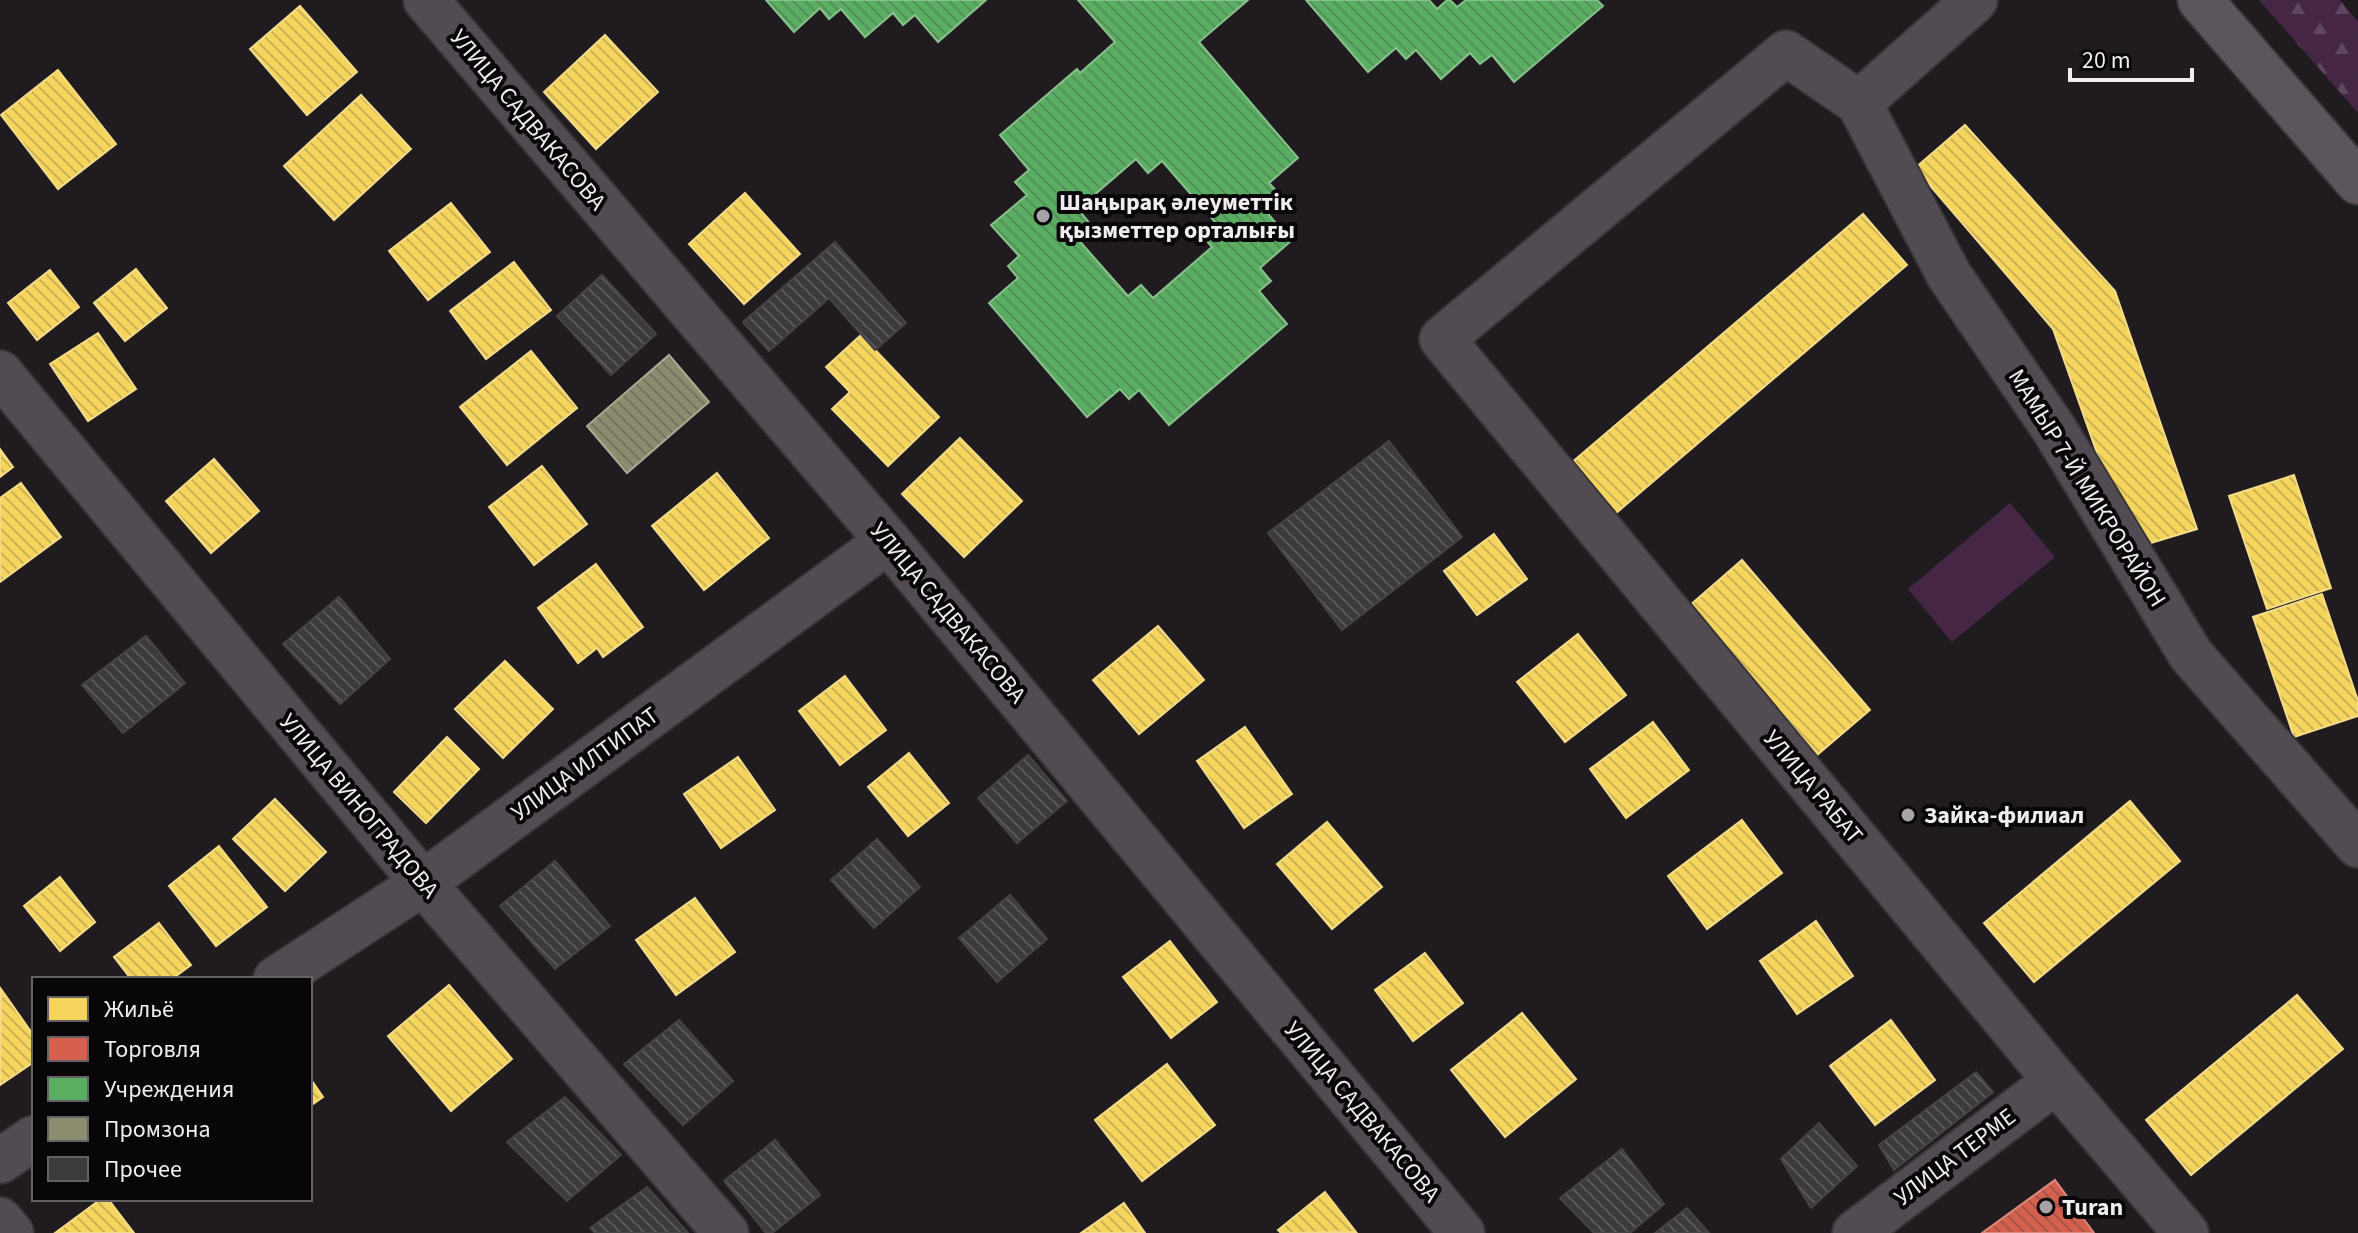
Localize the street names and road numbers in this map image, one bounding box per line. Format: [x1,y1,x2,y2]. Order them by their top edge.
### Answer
street label: УЛИЦА САДВАКАСОВА [442,22,614,218]
street label: МАМЫР 7-Й МИКРОРАЙОН [1999,362,2175,614]
street label: УЛИЦА САДВАКАСОВА [862,515,1034,711]
street label: УЛИЦА ИЛТИПАТ [504,698,666,829]
street label: УЛИЦА ВИНОГРАДОВА [271,706,447,906]
street label: УЛИЦА РАБАТ [1755,723,1871,852]
street label: УЛИЦА САДВАКАСОВА [1276,1014,1448,1210]
street label: УЛИЦА ТЕРМЕ [1887,1100,2023,1214]

